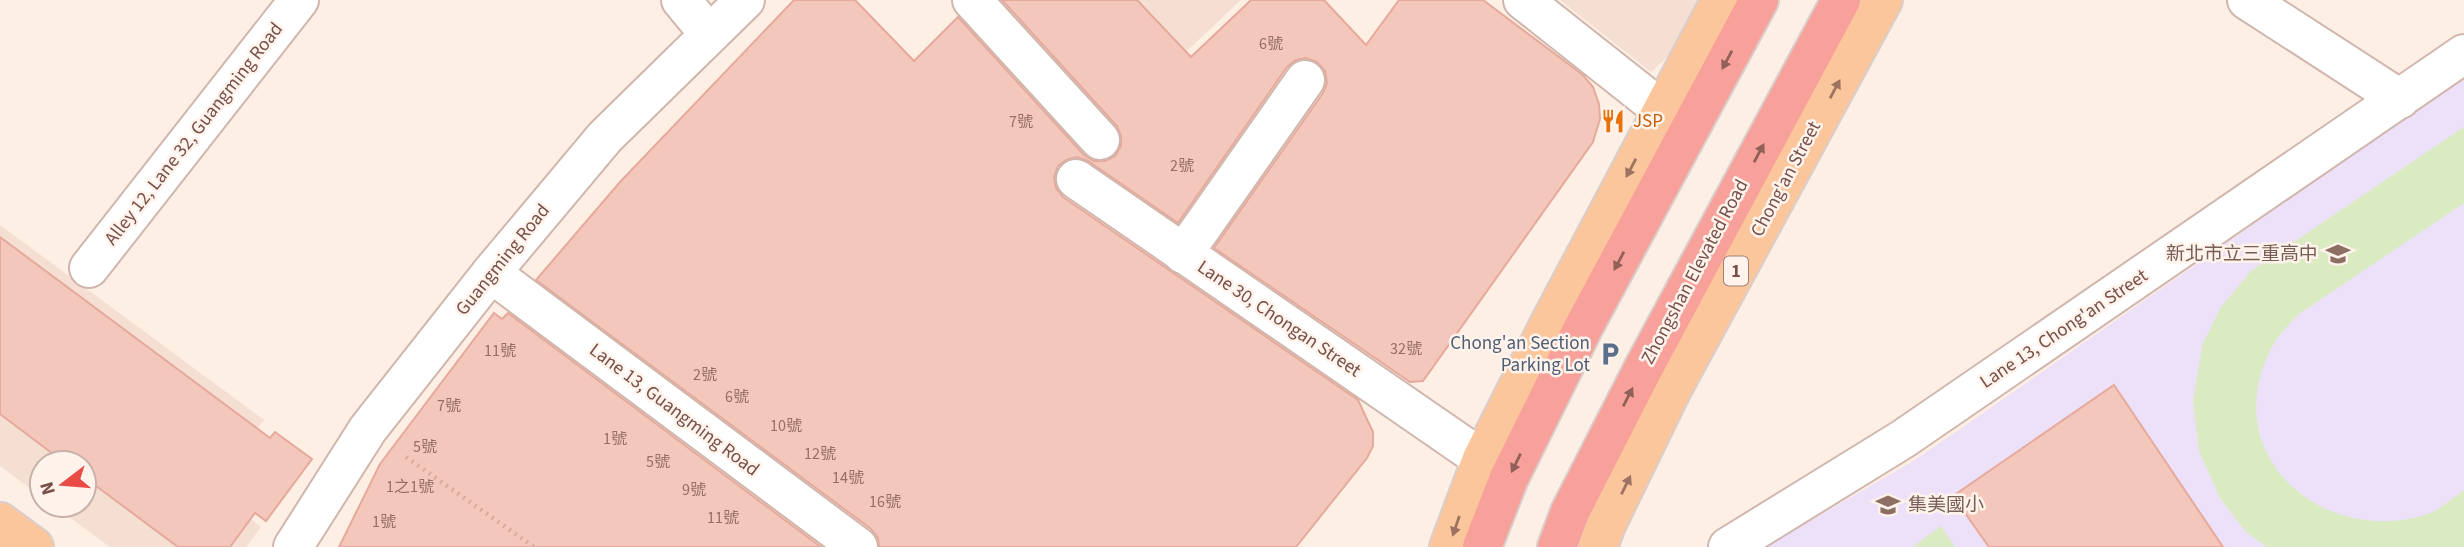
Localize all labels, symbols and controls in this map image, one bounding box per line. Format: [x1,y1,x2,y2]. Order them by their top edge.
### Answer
street label: Alley 12, Lane 32, Guangming Road [98,17,290,251]
house number: 6號 [1259,33,1283,55]
one-way arrow [1721,50,1733,70]
one-way arrow [1829,79,1841,99]
restaurant icon: JSP [1599,107,1627,135]
place label: JSP [1633,108,1663,135]
house number: 7號 [1009,111,1033,133]
street label: Chong'an Street [1744,116,1828,242]
one-way arrow [1753,143,1764,163]
house number: 2號 [1170,155,1194,177]
one-way arrow [1626,158,1637,178]
street label: Zhongshan Elevated Road [1635,175,1755,369]
street label: Guangming Road [450,198,556,322]
school or university icon: 新北市立三重高中 [2324,240,2352,268]
place label: 新北市立三重高中 [2166,241,2318,268]
one-way arrow [1613,251,1625,270]
street label: Lane 30, Chongan Street [1192,254,1367,384]
road number: 1 [1724,256,1748,286]
street label: Lane 13, Chong'an Street [1975,262,2154,395]
place label: Chong'an Section Parking Lot [1450,330,1591,379]
street label: Lane 13, Guangming Road [583,337,765,483]
house number: 32號 [1390,338,1422,360]
house number: 11號 [484,340,516,362]
parking icon: Chong'an Section Parking Lot [1596,340,1624,368]
house number: 2號 [693,364,717,386]
house number: 6號 [725,386,749,408]
one-way arrow [1623,387,1634,407]
house number: 7號 [437,395,461,417]
house number: 10號 [770,415,802,437]
house number: 1號 [603,428,627,450]
house number: 5號 [413,436,437,458]
house number: 12號 [804,443,836,465]
north arrow [28,449,98,519]
house number: 5號 [646,451,670,473]
one-way arrow [1511,453,1522,473]
house number: 14號 [832,467,864,489]
one-way arrow [1620,475,1631,495]
house number: 1之1號 [386,476,434,498]
text: N [33,478,63,498]
house number: 9號 [682,479,706,501]
house number: 16號 [869,491,901,513]
school or university icon: 集美國小 [1874,491,1902,519]
place label: 集美國小 [1908,492,1984,519]
house number: 11號 [707,507,739,529]
house number: 1號 [372,511,396,533]
one-way arrow [1450,516,1461,537]

